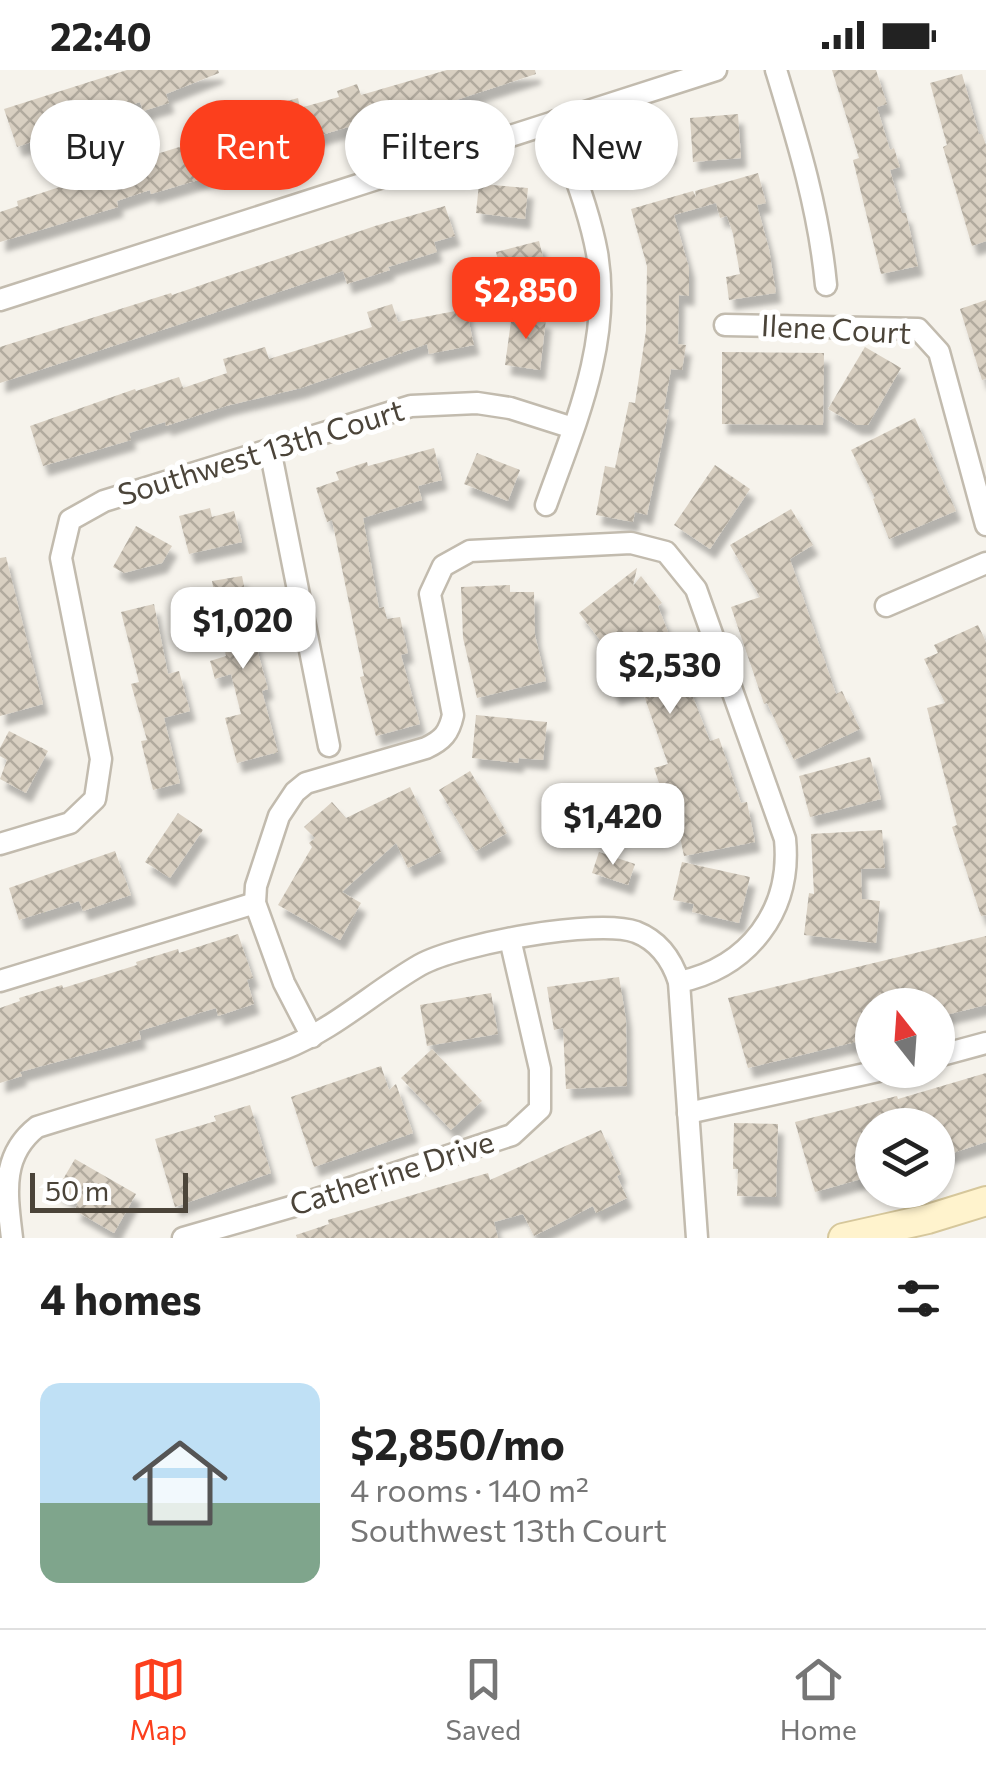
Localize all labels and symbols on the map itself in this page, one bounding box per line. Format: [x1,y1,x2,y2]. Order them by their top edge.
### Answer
pin: $2,850 [445,257,607,342]
street label: Ilene Court [760,305,912,350]
street label: Southwest 13th Court [113,389,408,512]
pin: $1,020 [162,587,324,672]
pin: $2,530 [589,632,751,717]
pin: $1,420 [532,783,694,868]
north arrow [855,988,955,1088]
street label: Catherine Drive [284,1121,498,1222]
scale bar [30,1168,188,1212]

